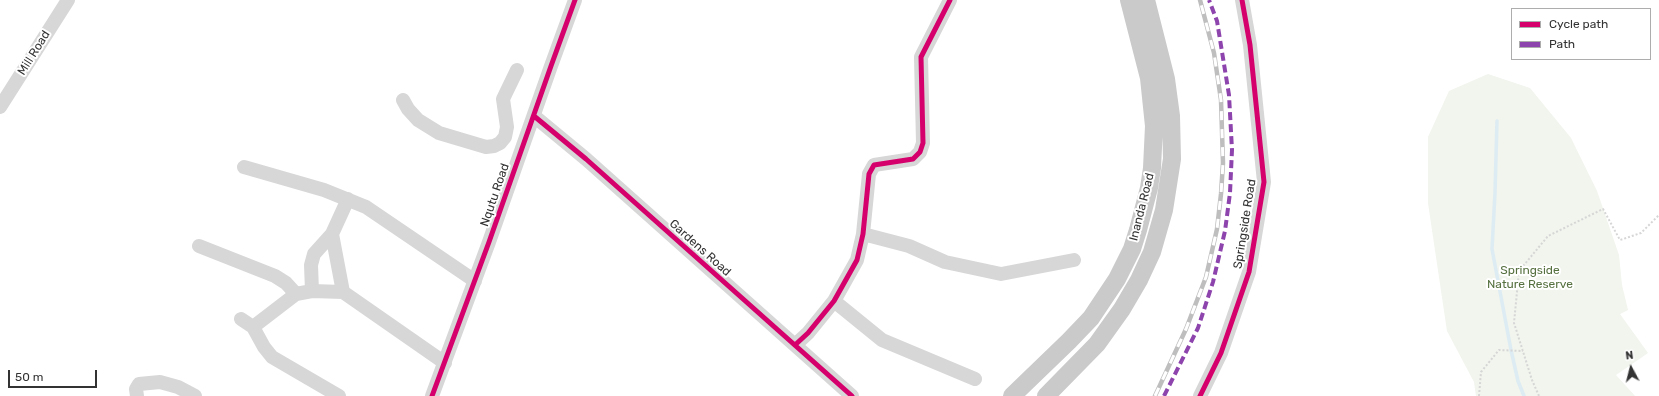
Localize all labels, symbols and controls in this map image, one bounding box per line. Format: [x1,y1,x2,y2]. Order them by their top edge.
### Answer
legend [1511,8,1651,60]
text: Cycle path [1549,17,1608,31]
street label: Mill Road [15,28,53,78]
text: Path [1549,37,1575,51]
street label: Nqutu Road [477,161,513,229]
street label: Inanda Road [1127,171,1157,243]
street label: Springside Road [1231,178,1259,270]
street label: Gardens Road [666,217,734,279]
park label: Springside Nature Reserve [1487,264,1573,292]
north arrow [1611,348,1651,388]
text: N [1625,349,1634,363]
scale bar [10,362,99,388]
text: 50 m [15,370,43,384]

